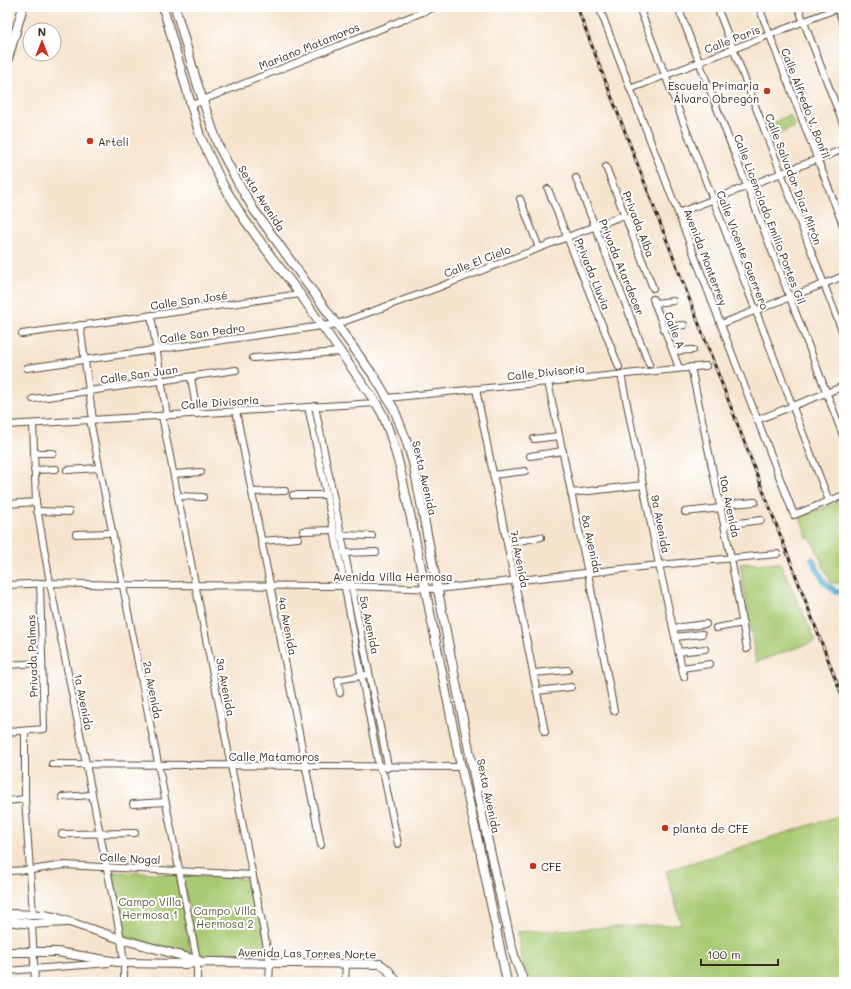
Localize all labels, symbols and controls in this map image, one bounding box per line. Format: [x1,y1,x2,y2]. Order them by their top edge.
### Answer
street label: Mariano Matamoros [256,19,362,73]
north arrow [22,22,62,62]
street label: Calle París [702,22,762,56]
text: N [38,24,46,39]
street label: Calle Alfredo V. Bonfil [778,46,834,160]
place label: Escuela Primaria Álvaro Obregón [668,78,759,106]
marker: Escuela Primaria Álvaro Obregón [762,86,772,96]
street label: Calle Salvador Díaz Mirón [762,111,826,247]
street label: Calle Licenciado Emilio Portes Gil [731,132,809,306]
place label: Arteli [98,134,129,149]
marker: Arteli [85,136,95,146]
street label: Sexta Avenida [235,162,289,234]
street label: Calle Vicente Guerrero [713,188,773,312]
street label: Privada Alba [619,189,659,259]
street label: Avenida Monterrey [681,206,731,308]
street label: Privada Atardecer [596,216,648,318]
street label: Privada Lluvia [572,236,614,312]
street label: Calle El Cielo [441,241,513,281]
street label: Calle San José [149,287,229,313]
street label: Calle A [661,309,689,351]
street label: Calle San Pedro [158,320,246,346]
street label: Calle Divisoria [506,360,586,384]
street label: Calle San Juan [99,361,179,387]
street label: Calle Divisoria [180,392,260,412]
street label: Sexta Avenida [409,439,441,517]
street label: 10a Avenida [716,473,744,539]
street label: 9a Avenida [648,493,674,555]
street label: 8a Avenida [578,513,606,575]
street label: 7a Avenida [507,529,533,589]
street label: Avenida Villa Hermosa [333,569,453,584]
street label: 5a Avenida [357,594,384,656]
street label: 4a Avenida [275,595,301,657]
street label: Privada Palmas [23,614,41,698]
street label: 3a Avenida [213,656,239,718]
street label: 2a Avenida [140,660,166,720]
street label: 1a Avenida [71,672,97,732]
street label: Calle Matamoros [229,749,319,764]
street label: Sexta Avenida [474,757,504,835]
place label: planta de CFE [673,821,748,836]
marker: planta de CFE [660,823,670,833]
street label: Calle Nogal [99,849,161,867]
place label: CFE [541,859,561,874]
marker: CFE [528,861,538,871]
park label: Campo Villa Hermosa 1 [118,894,182,922]
park label: Campo Villa Hermosa 2 [193,903,257,931]
scale bar [701,941,778,967]
street label: Avenida Las Torres Norte [238,944,377,962]
text: 100 m [707,946,741,962]

